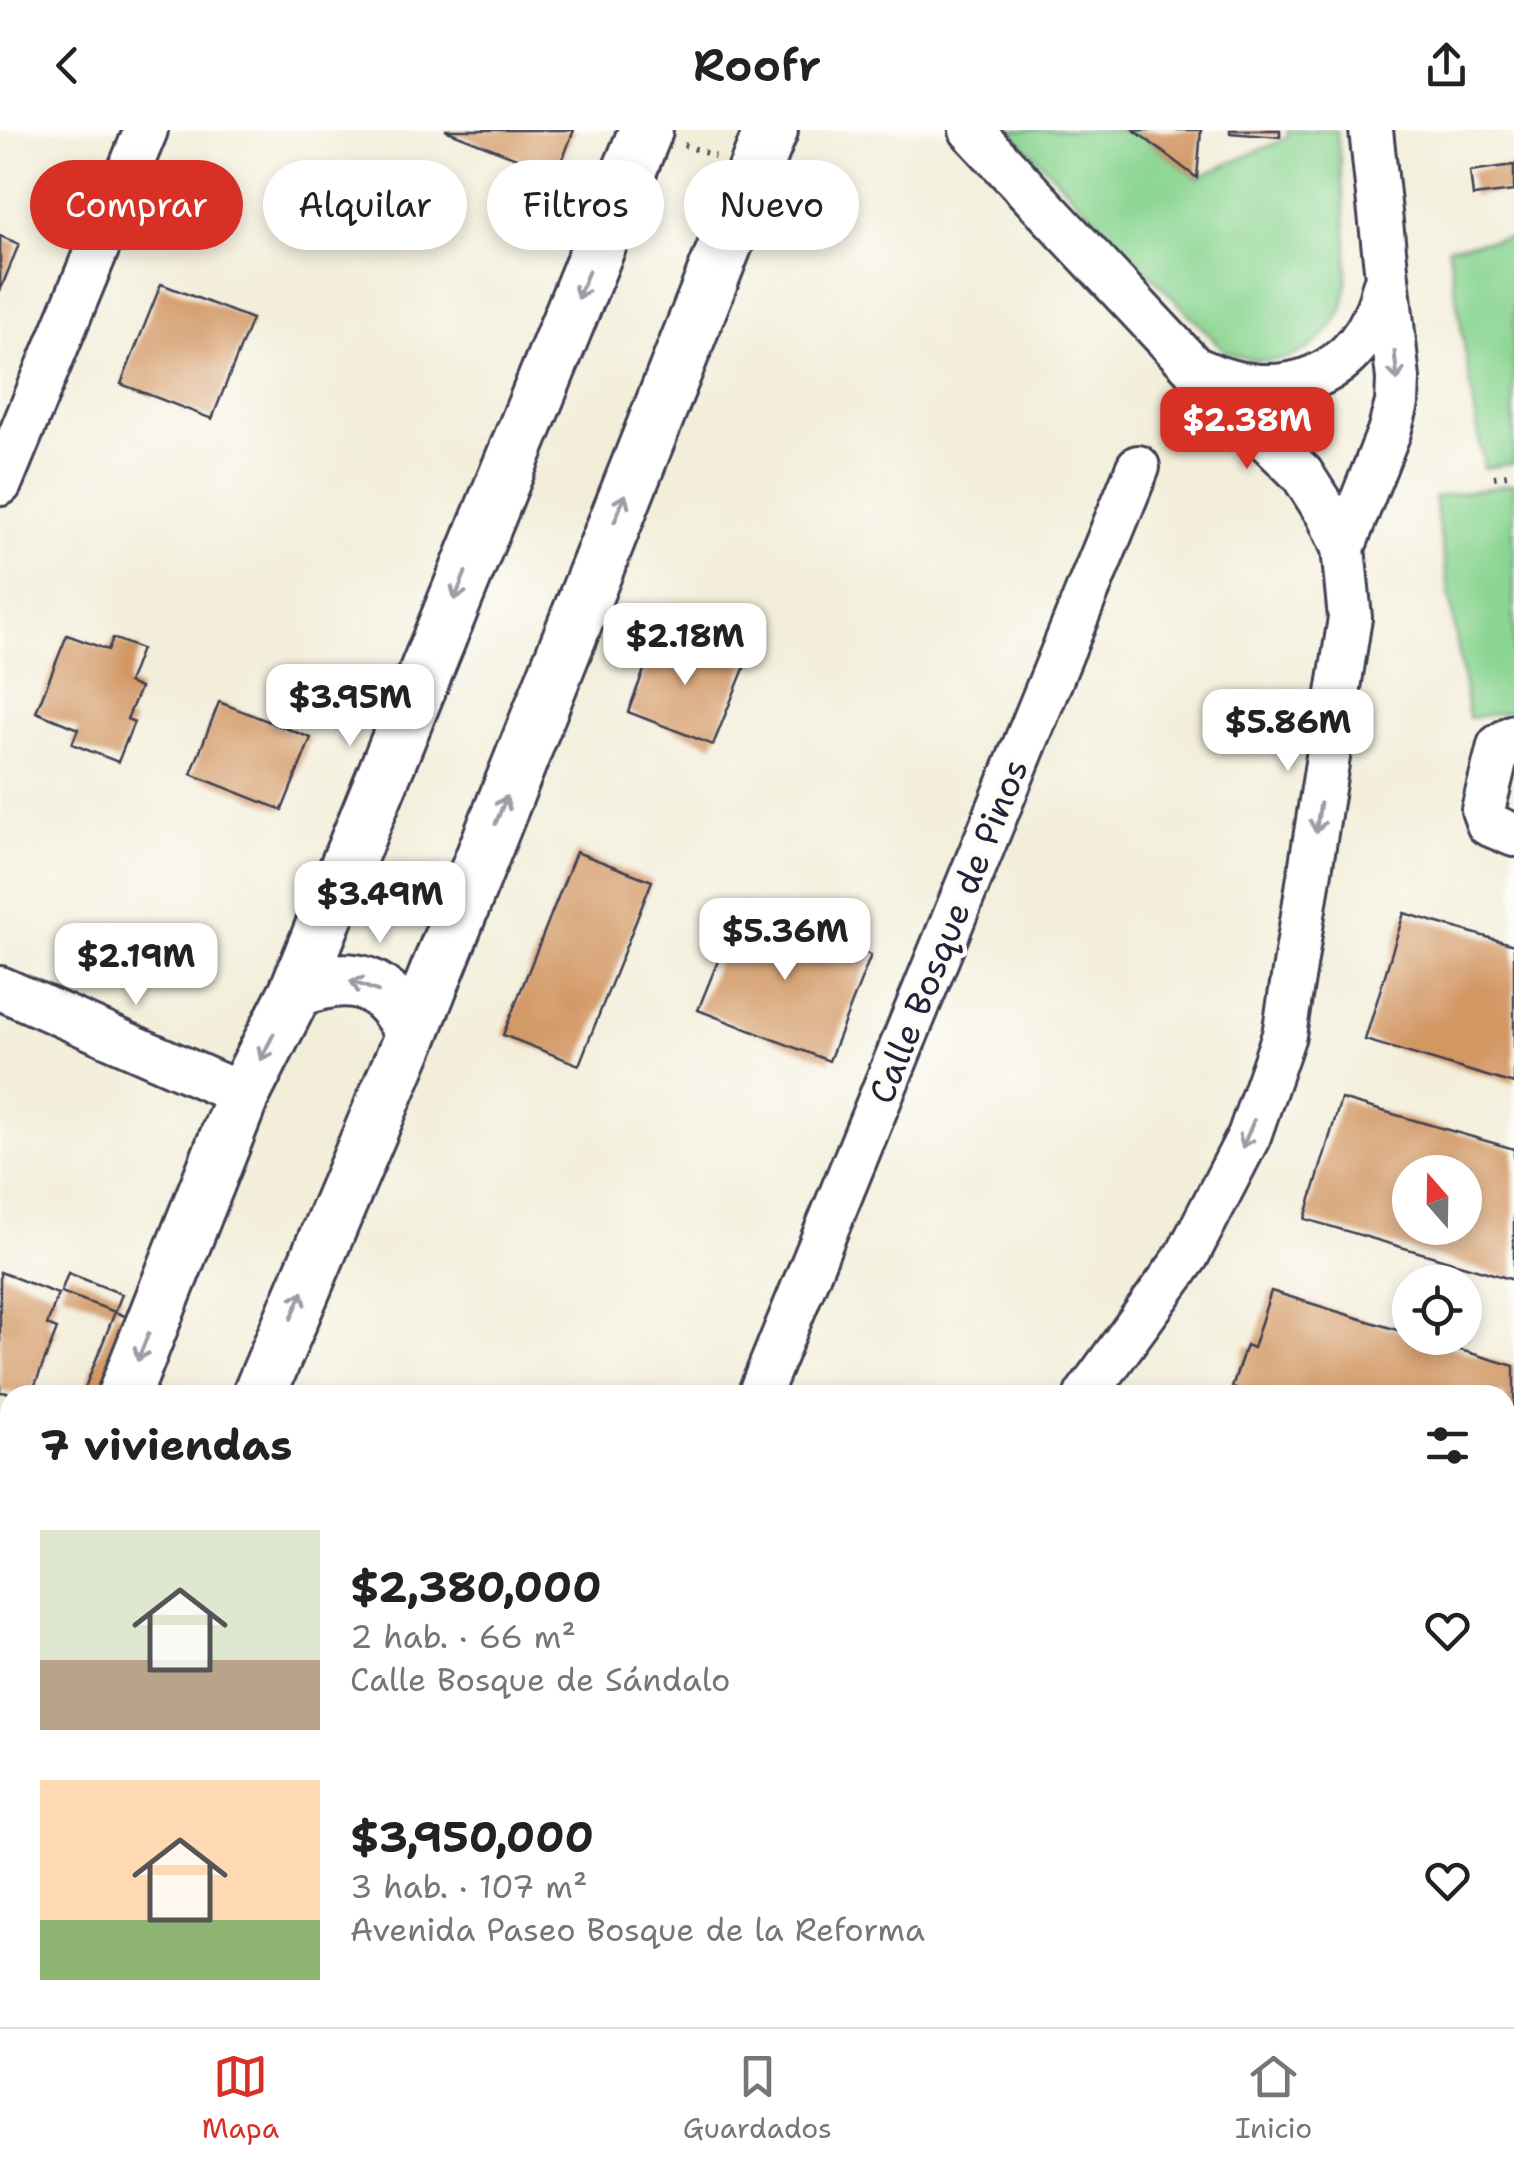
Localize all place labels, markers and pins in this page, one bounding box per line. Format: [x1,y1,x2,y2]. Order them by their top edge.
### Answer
pin: $2.38M [1166,387,1328,472]
pin: $2.18M [604,603,766,688]
pin: $3.95M [269,664,431,749]
pin: $5.86M [1207,689,1369,774]
pin: $3.49M [299,861,461,946]
pin: $5.36M [704,898,866,983]
pin: $2.19M [55,923,217,1008]

